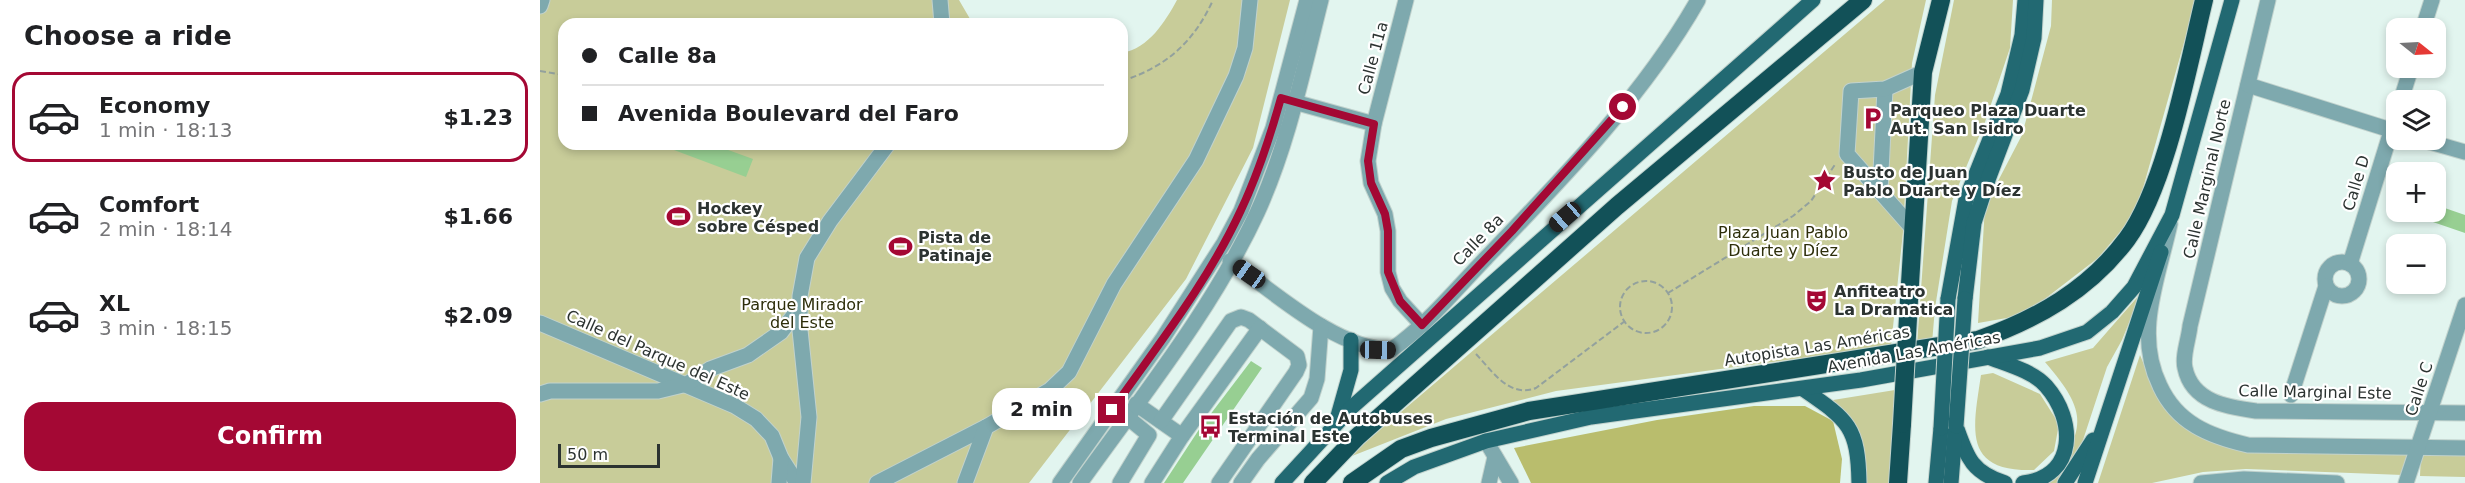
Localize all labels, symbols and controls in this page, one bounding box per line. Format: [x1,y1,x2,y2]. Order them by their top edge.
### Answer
north arrow [2386,18,2446,78]
map controls [2386,18,2446,294]
street label: Calle 11a [1354,19,1392,97]
text: Choose a ride [24,20,232,51]
text: Calle 8a [618,43,717,68]
icon: car [27,90,81,144]
button: layers [2386,90,2446,150]
text: Economy [99,93,210,118]
route start [1609,93,1636,120]
street label: Calle Marginal Norte [2179,97,2235,261]
text: Avenida Boulevard del Faro [618,101,959,126]
place label: Parqueo Plaza Duarte Aut. San Isidro [1890,101,2086,138]
text: $1.23 [443,105,513,130]
parking icon: Parqueo Plaza Duarte Aut. San Isidro [1859,106,1885,132]
text: 1 min · 18:13 [99,118,233,142]
street label: Calle D [2339,153,2373,213]
button: + [2386,162,2446,222]
place label: Busto de Juan Pablo Duarte y Díez [1843,163,2021,200]
place icon: Busto de Juan Pablo Duarte y Díez [1812,168,1838,194]
icon: car [27,189,81,243]
text: Comfort [99,192,199,217]
car [1546,198,1584,236]
place label: Hockey sobre Césped [697,199,819,236]
text: $1.66 [443,204,513,229]
sports icon: Hockey sobre Césped [666,204,692,230]
street label: Calle 8a [1449,210,1507,270]
text: 2 min · 18:14 [99,217,233,241]
park label: Plaza Juan Pablo Duarte y Díez [1718,223,1848,260]
place label: Pista de Patinaje [918,228,992,265]
sports icon: Pista de Patinaje [887,233,913,259]
button: − [2386,234,2446,294]
car [1229,256,1269,292]
place label: Anfiteatro La Dramatica [1834,282,1953,319]
theatre icon: Anfiteatro La Dramatica [1803,287,1829,313]
icon: car [27,288,81,342]
text: XL [99,291,130,316]
park label: Parque Mirador del Este [741,295,863,332]
text: $2.09 [443,303,513,328]
street label: Calle del Parque del Este [563,306,753,404]
text: 3 min · 18:15 [99,316,233,340]
street label: Autopista Las Américas [1723,322,1911,370]
street label: Avenida Las Américas [1826,327,2002,377]
car [1360,341,1396,359]
street label: Calle C [2401,359,2437,419]
street label: Calle Marginal Este [2238,381,2392,403]
callout: 2 min [992,389,1091,431]
route end [1098,396,1125,423]
text: 2 min [1010,397,1073,421]
button: Confirm [24,402,516,471]
place label: Estación de Autobuses Terminal Este [1228,409,1433,446]
bus stop icon: Estación de Autobuses Terminal Este [1197,414,1223,440]
scale bar [558,441,660,468]
text: 50 m [567,445,608,464]

